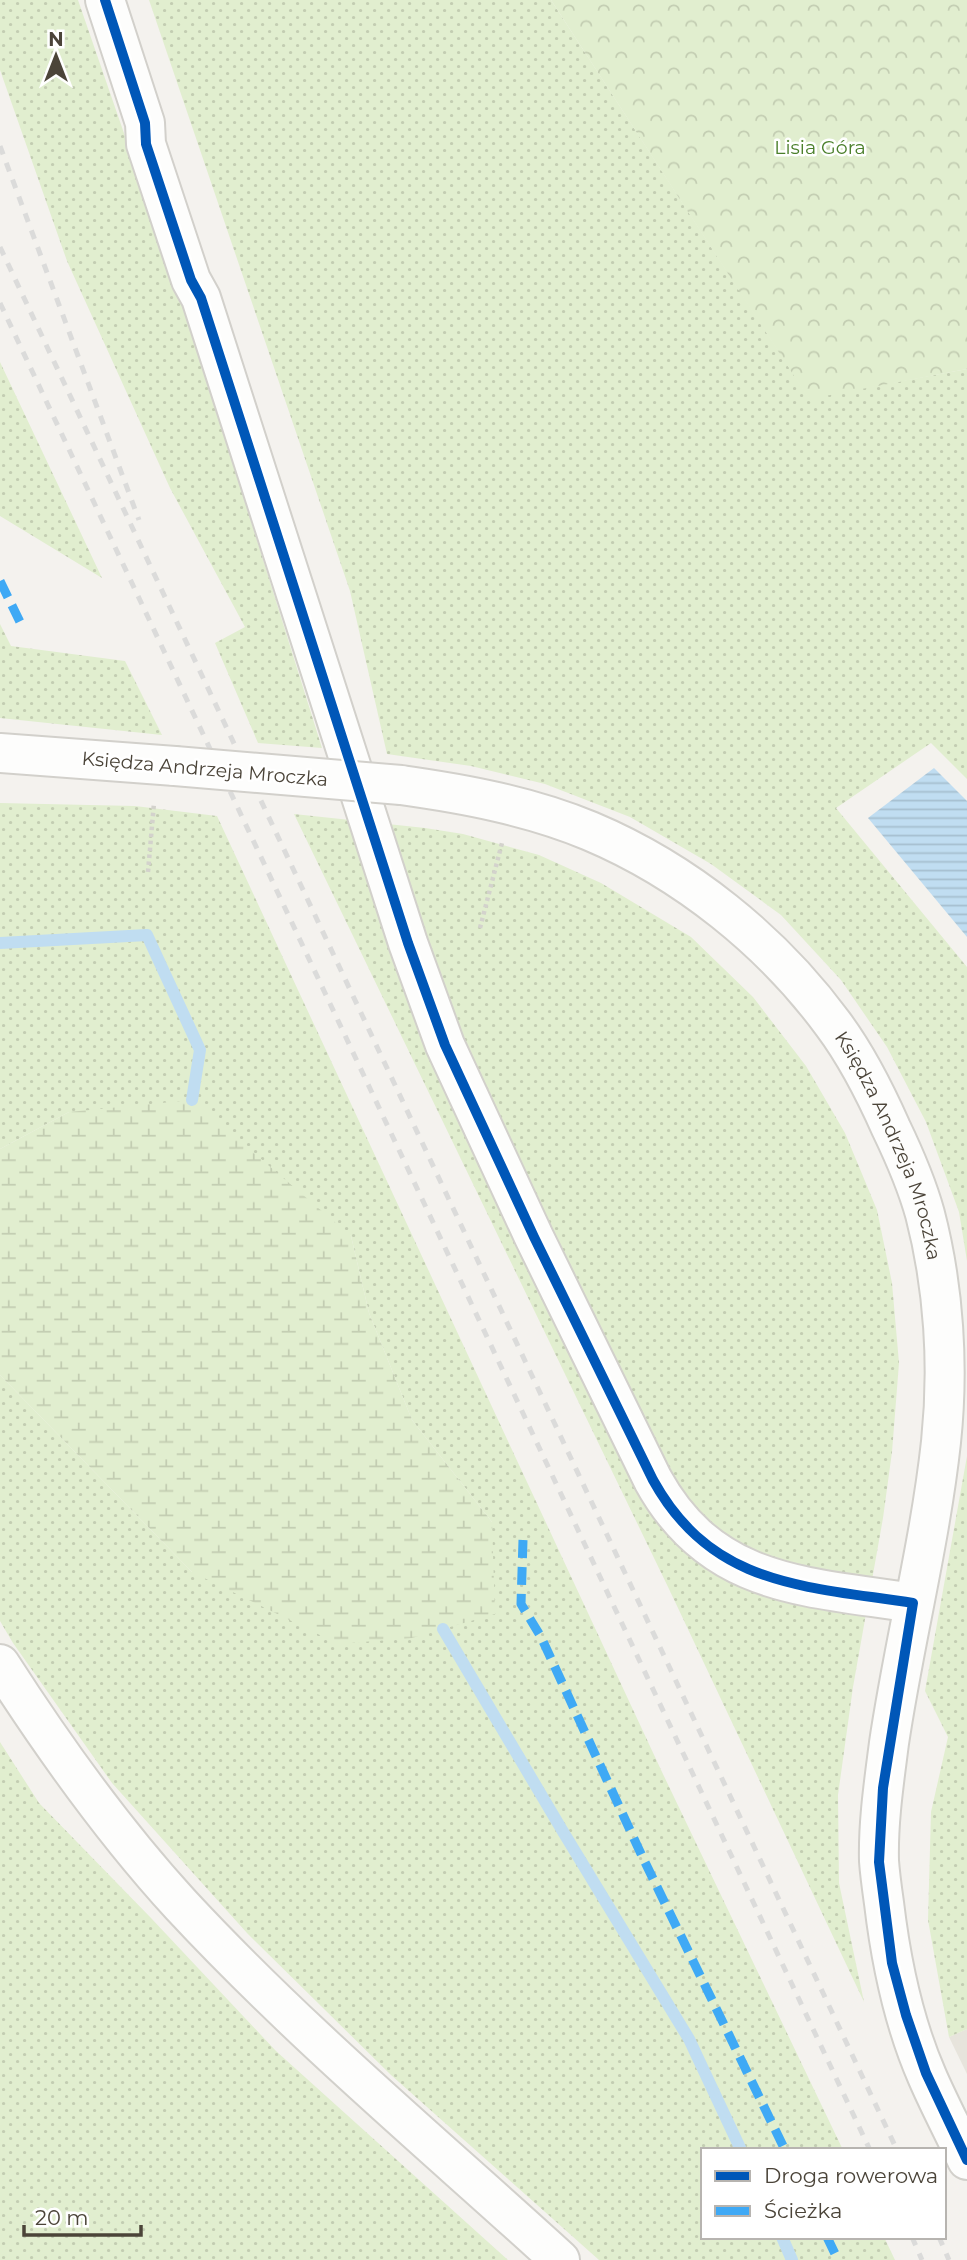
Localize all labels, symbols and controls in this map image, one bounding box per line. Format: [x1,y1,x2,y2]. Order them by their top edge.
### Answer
north arrow [21,21,91,91]
text: N [48,28,64,51]
park label: Lisia Góra [774,136,866,159]
street label: Księdza Andrzeja Mroczka [81,747,329,791]
street label: Księdza Andrzeja Mroczka [830,1027,946,1262]
legend [701,2148,946,2239]
text: Droga rowerowa [764,2163,938,2188]
scale bar [24,2194,142,2238]
text: Ścieżka [764,2198,842,2223]
text: 20 m [35,2205,89,2230]

